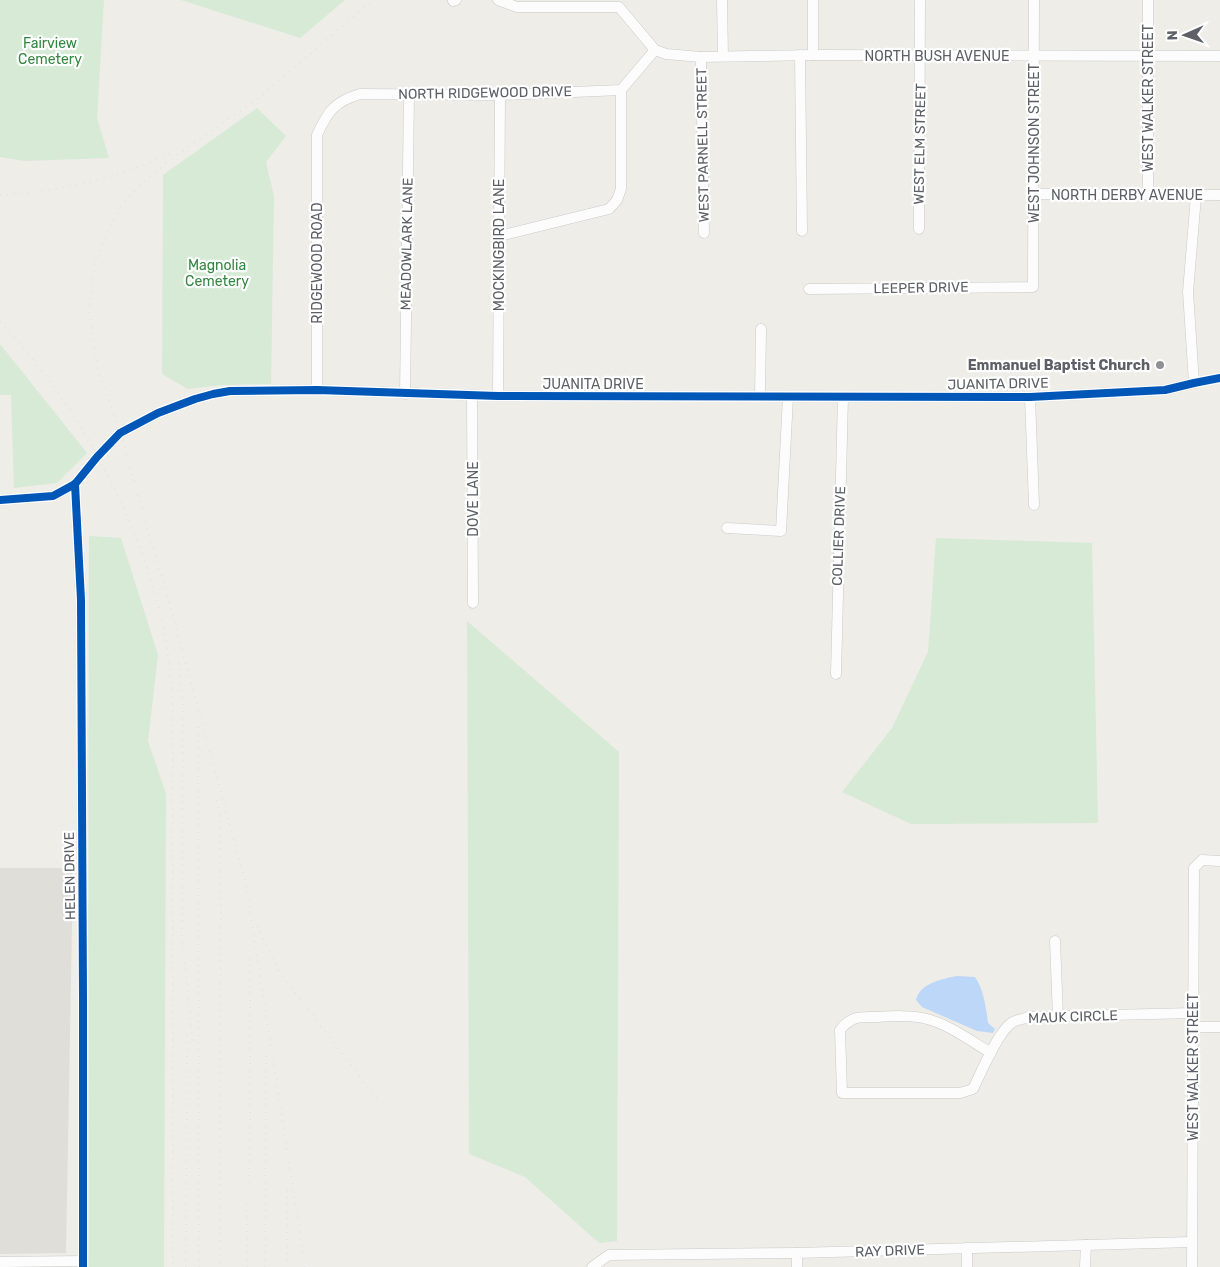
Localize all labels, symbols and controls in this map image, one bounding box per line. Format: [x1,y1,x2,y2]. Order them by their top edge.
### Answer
north arrow [1160,10,1210,60]
street label: WEST WALKER STREET [1140,24,1157,172]
text: N [1164,30,1181,41]
park label: Fairview Cemetery [18,35,82,68]
street label: NORTH BUSH AVENUE [864,48,1010,65]
street label: WEST JOHNSON STREET [1026,63,1043,223]
street label: WEST PARNELL STREET [693,68,713,222]
street label: NORTH RIDGEWOOD DRIVE [398,83,572,103]
street label: WEST ELM STREET [910,83,930,205]
street label: MEADOWLARK LANE [397,177,417,311]
street label: MOCKINGBIRD LANE [491,179,508,311]
street label: NORTH DERBY AVENUE [1051,187,1203,204]
street label: RIDGEWOOD ROAD [309,202,326,324]
park label: Magnolia Cemetery [185,257,249,290]
street label: LEEPER DRIVE [873,279,969,297]
place label: Emmanuel Baptist Church [968,357,1150,374]
marker: Emmanuel Baptist Church [1154,359,1166,371]
street label: JUANITA DRIVE [947,375,1049,393]
street label: JUANITA DRIVE [542,376,644,393]
street label: DOVE LANE [465,461,482,537]
street label: COLLIER DRIVE [829,486,849,586]
street label: HELEN DRIVE [61,832,79,920]
street label: WEST WALKER STREET [1185,993,1202,1141]
street label: MAUK CIRCLE [1028,1007,1118,1027]
street label: RAY DRIVE [855,1241,925,1261]

